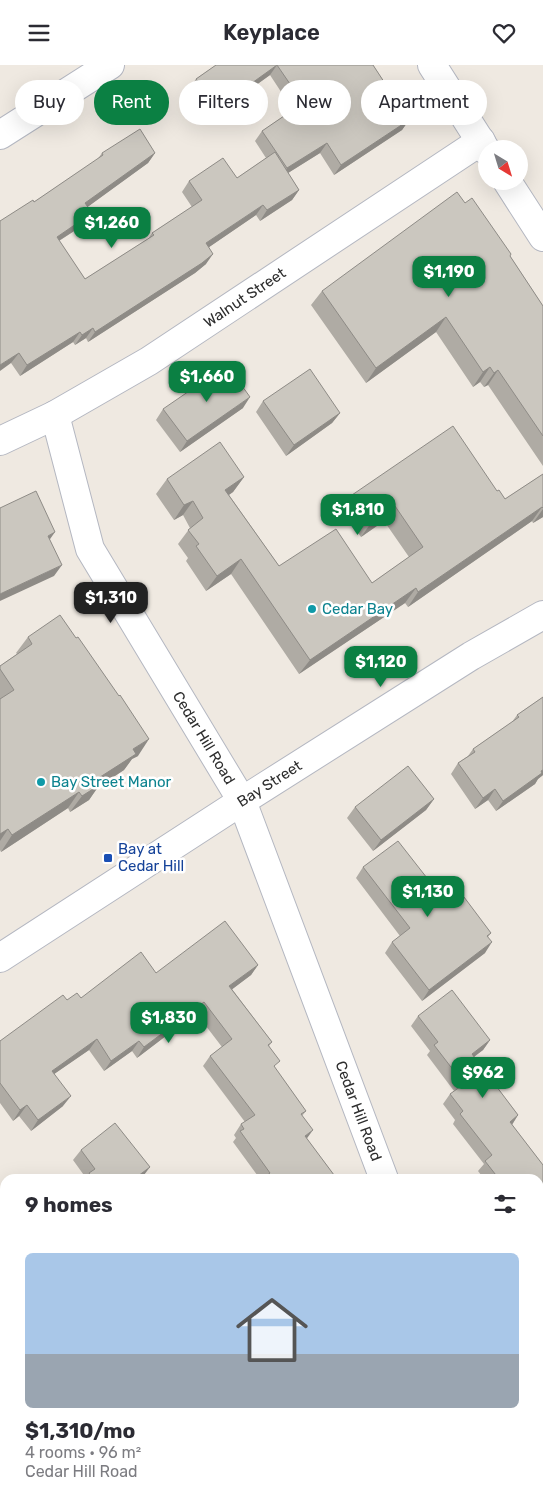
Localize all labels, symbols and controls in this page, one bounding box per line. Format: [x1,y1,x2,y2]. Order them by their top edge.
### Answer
icon: menu [25,19,53,47]
text: Keyplace [223,19,320,46]
icon: heart [490,19,518,47]
chip: Buy [15,80,84,125]
chip: Rent [94,80,169,125]
chip: Filters [179,80,268,125]
chip: New [278,80,351,125]
chip: Apartment [361,80,487,125]
north arrow [478,140,528,190]
map controls [478,140,528,190]
pin: $1,260 [71,207,153,249]
text: $1,260 [85,213,139,232]
pin: $1,190 [408,255,490,298]
text: $1,190 [423,262,475,281]
street label: Walnut Street [200,264,289,331]
pin: $1,660 [166,361,248,403]
text: $1,660 [180,367,234,386]
pin: $1,810 [317,493,399,536]
text: $1,810 [332,500,384,519]
pin: $1,310 [70,581,152,624]
text: $1,310 [85,588,137,607]
place label: Cedar Bay [322,600,393,618]
marker: Cedar Bay [306,603,318,615]
pin: $1,120 [340,645,422,688]
text: $1,120 [355,652,407,671]
street label: Cedar Hill Road [169,688,239,788]
street label: Bay Street [234,756,305,811]
place label: Bay Street Manor [51,773,172,791]
marker: Bay Street Manor [35,776,47,788]
place label: Bay at Cedar Hill [118,840,184,875]
marker: Bay at Cedar Hill [102,852,114,864]
pin: $1,130 [387,875,469,918]
text: $1,130 [402,882,454,901]
pin: $1,830 [128,1001,210,1044]
text: $1,830 [141,1008,197,1027]
pin: $962 [453,1057,513,1099]
street label: Cedar Hill Road [331,1058,385,1164]
text: $962 [462,1063,504,1082]
icon: filters [491,1190,519,1218]
text: 9 homes [25,1192,113,1217]
icon: home [227,1285,317,1375]
text: $1,310/mo [25,1418,135,1443]
text: 4 rooms · 96 m² [25,1443,141,1462]
text: Cedar Hill Road [25,1462,138,1481]

